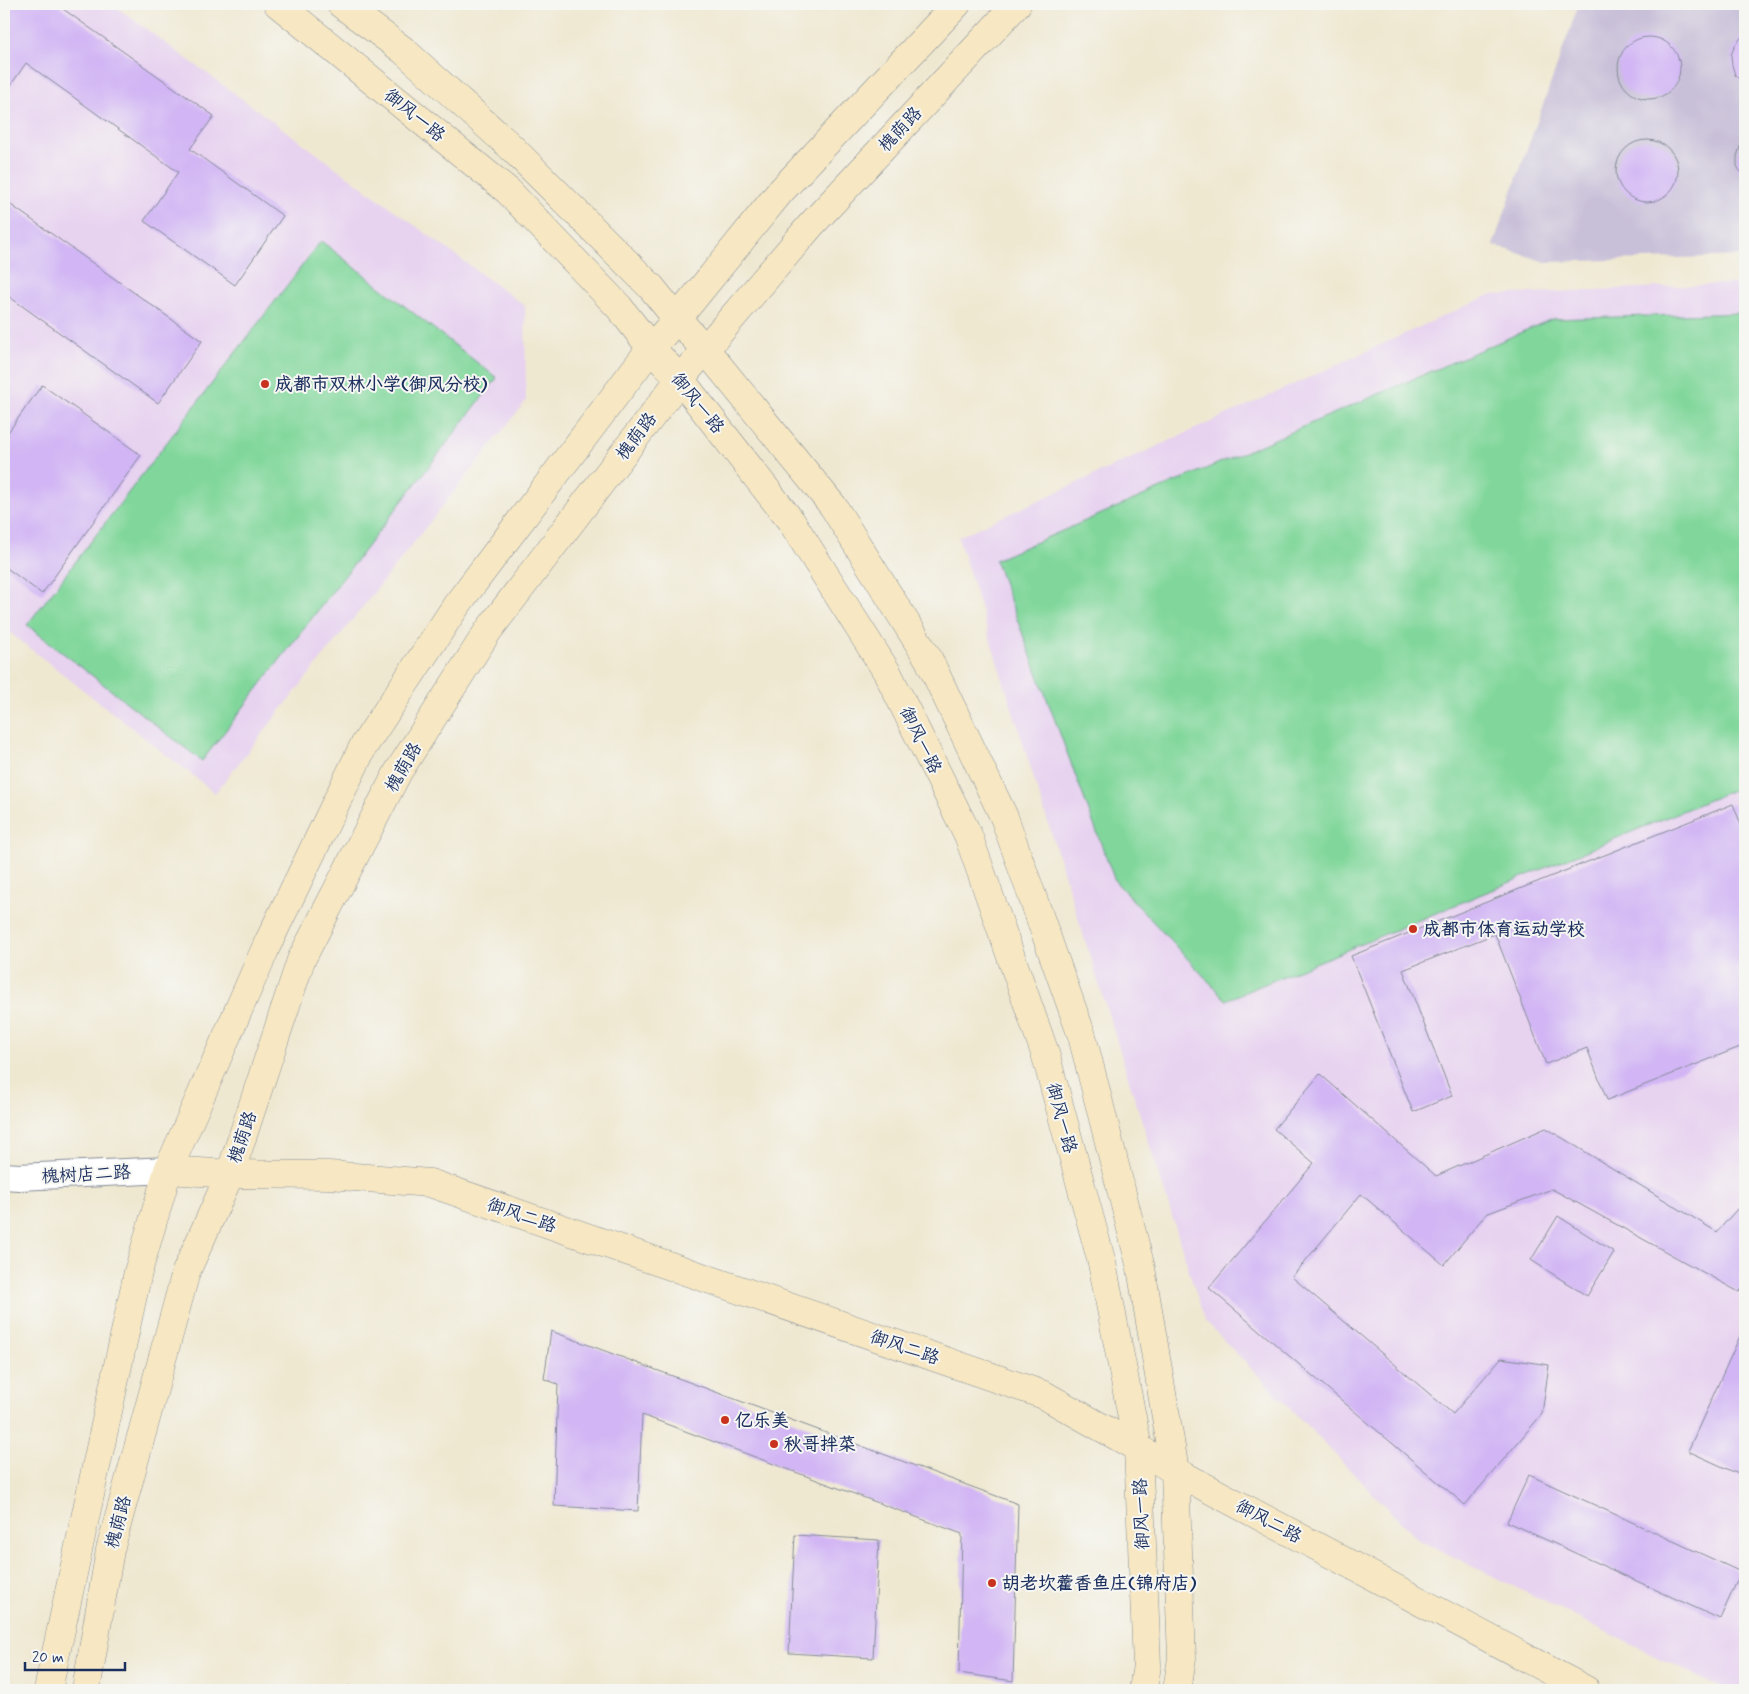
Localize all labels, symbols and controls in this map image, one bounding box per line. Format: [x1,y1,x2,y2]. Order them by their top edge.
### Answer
street label: 御风一路 [379,84,450,148]
street label: 槐荫路 [874,102,928,158]
street label: 御风一路 [665,368,729,439]
place label: 成都市双林小学(御风分校) [275,373,488,397]
marker: 成都市双林小学(御风分校) [259,378,271,390]
street label: 槐荫路 [611,408,663,465]
street label: 御风一路 [894,703,947,778]
street label: 槐荫路 [380,738,428,797]
place label: 成都市体育运动学校 [1423,918,1585,942]
marker: 成都市体育运动学校 [1407,923,1419,935]
street label: 御风一路 [1040,1080,1082,1156]
street label: 槐荫路 [223,1108,263,1167]
street label: 槐树店二路 [40,1161,132,1189]
street label: 御风二路 [484,1193,560,1239]
street label: 御风二路 [867,1325,943,1371]
place label: 亿乐美 [735,1409,789,1433]
marker: 亿乐美 [719,1414,731,1426]
place label: 秋哥拌菜 [784,1433,856,1457]
marker: 秋哥拌菜 [768,1438,780,1450]
street label: 御风一路 [1129,1478,1155,1550]
street label: 槐荫路 [100,1493,138,1551]
street label: 御风二路 [1231,1494,1306,1549]
place label: 胡老坎藿香鱼庄(锦府店) [1002,1572,1197,1596]
marker: 胡老坎藿香鱼庄(锦府店) [986,1577,998,1589]
scale bar [25,1639,125,1671]
text: 20 m [32,1648,64,1668]

